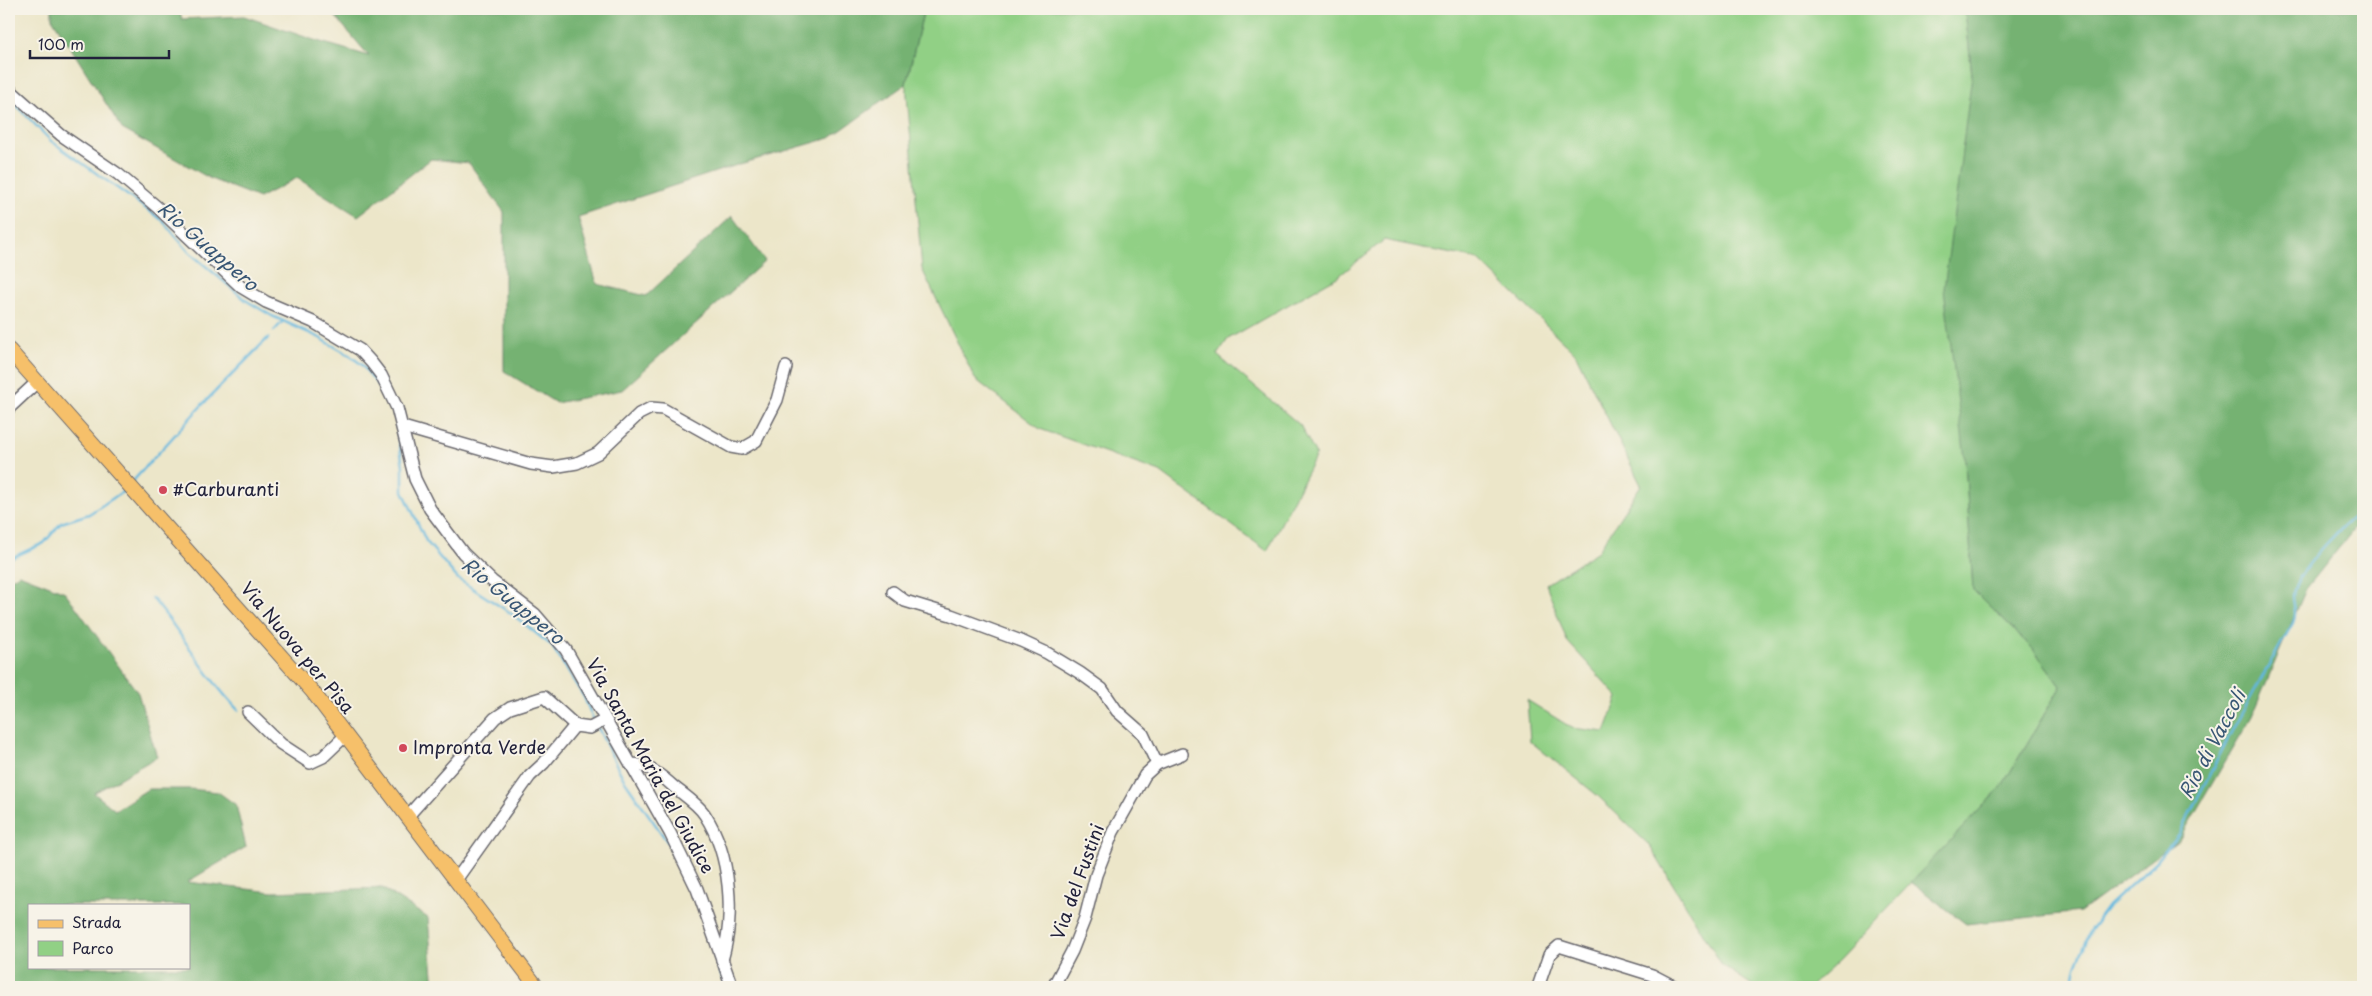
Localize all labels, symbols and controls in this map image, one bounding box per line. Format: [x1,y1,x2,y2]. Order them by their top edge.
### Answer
scale bar [30,28,169,60]
text: 100 m [38,32,84,55]
water label: Rio Guappero [152,194,266,298]
place label: #Carburanti [173,475,279,502]
marker: #Carburanti [157,484,169,496]
water label: Rio Guappero [456,550,572,651]
street label: Via Nuova per Pisa [235,575,362,719]
street label: Via Santa Maria del Giudice [581,652,722,878]
water label: Rio di Vaccoli [2171,682,2253,803]
place label: Impronta Verde [413,733,546,760]
marker: Impronta Verde [397,742,409,754]
street label: Via del Fustini [1043,820,1110,943]
legend [28,904,190,968]
text: Strada [72,910,122,933]
text: Parco [72,936,114,959]

